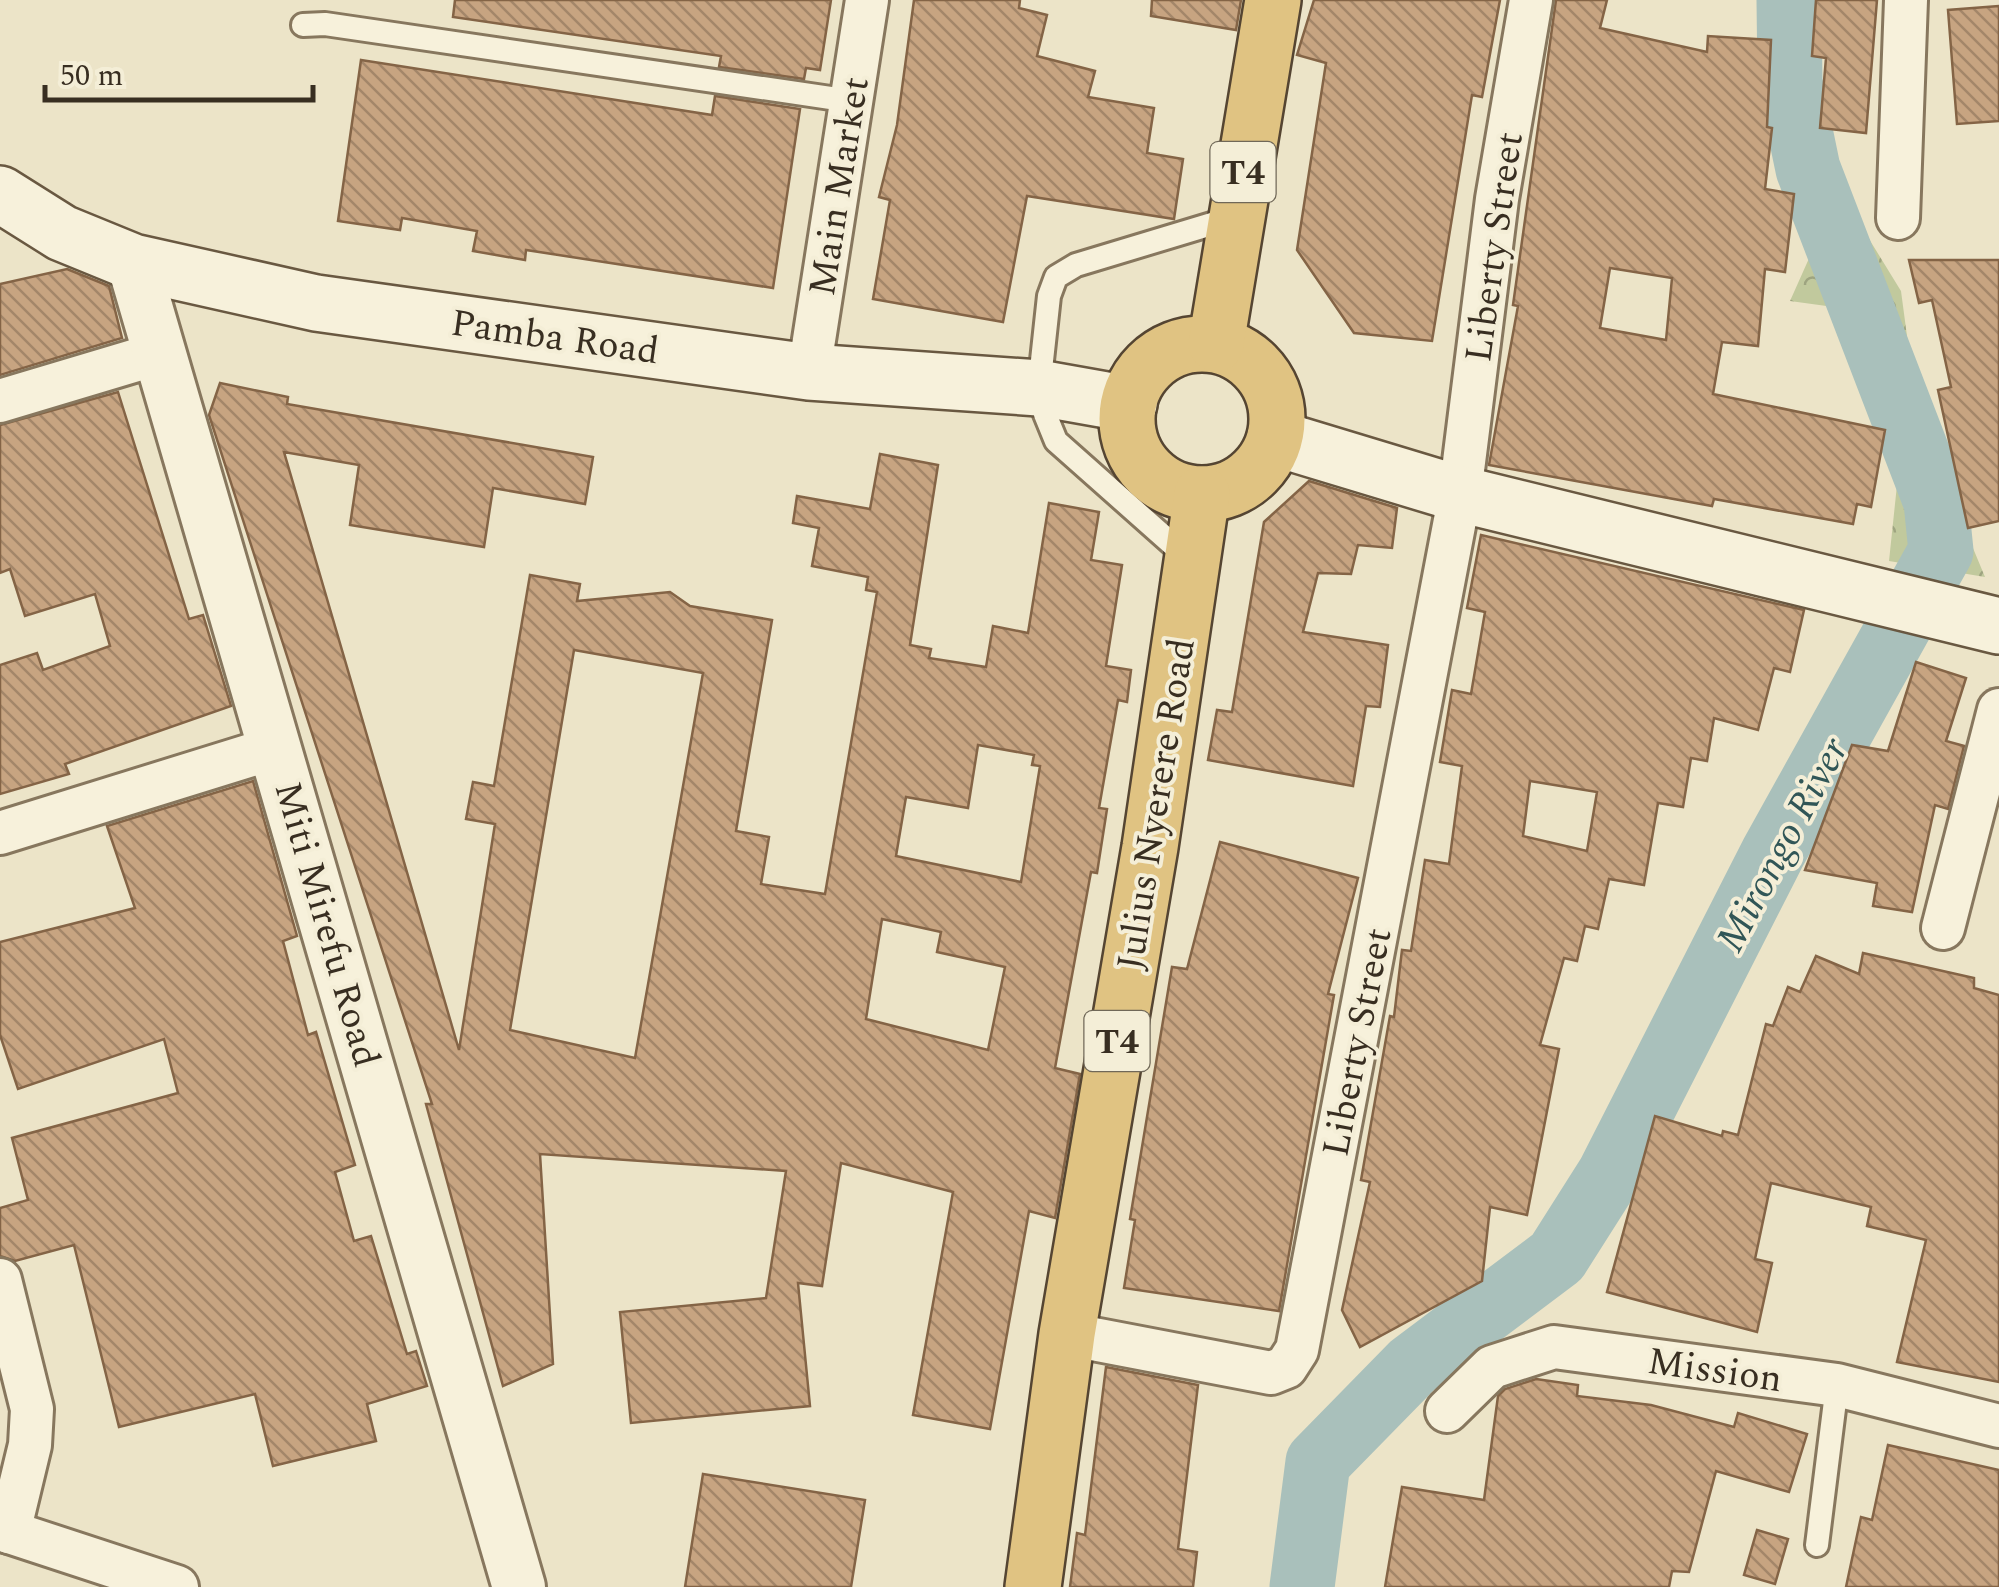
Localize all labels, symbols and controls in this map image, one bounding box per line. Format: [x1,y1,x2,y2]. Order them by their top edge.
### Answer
scale bar [45,40,312,102]
text: 50 m [60,53,123,99]
street label: Main Market [794,73,886,300]
street label: Liberty Street [1450,128,1540,366]
road number: T4 [1210,142,1276,202]
street label: Pamba Road [447,295,663,381]
street label: Julius Nyerere Road [1102,634,1212,974]
water label: Mirongo River [1701,726,1866,963]
street label: Miti Mirefu Road [258,775,395,1074]
street label: Liberty Street [1307,923,1409,1162]
road number: T4 [1084,1011,1150,1071]
street label: Mission [1644,1333,1786,1409]

